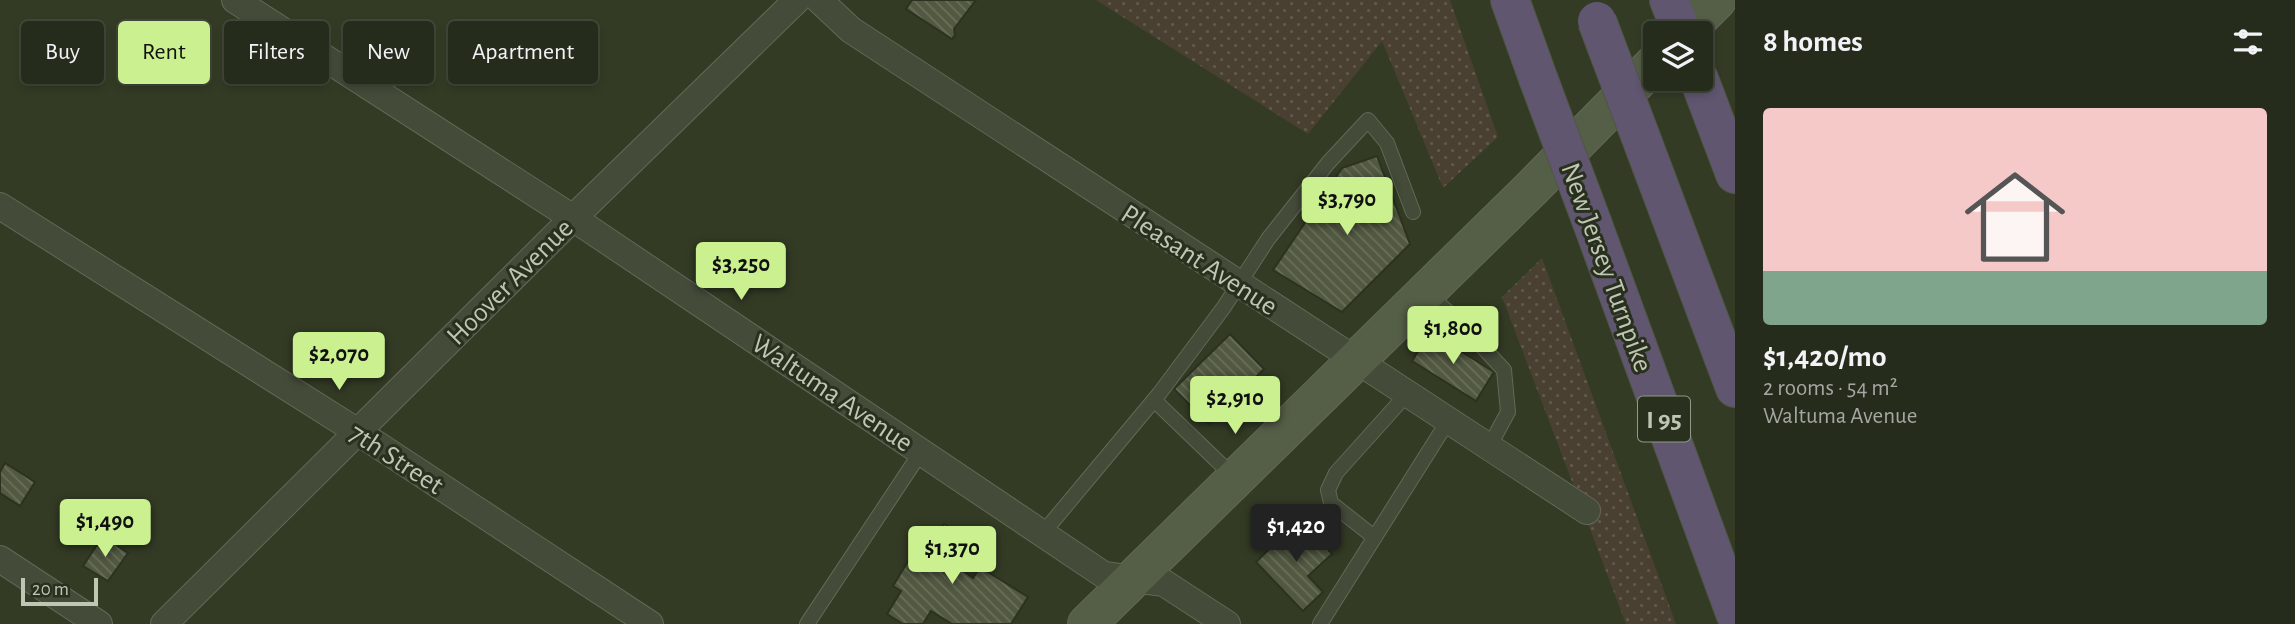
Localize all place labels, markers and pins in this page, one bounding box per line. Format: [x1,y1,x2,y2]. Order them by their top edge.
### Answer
pin: $3,790 [1290,177,1404,237]
pin: $3,250 [684,243,798,302]
pin: $1,800 [1396,306,1510,366]
pin: $2,070 [282,332,396,392]
pin: $2,910 [1178,376,1292,436]
pin: $1,490 [48,500,162,559]
pin: $1,420 [1239,504,1353,564]
pin: $1,370 [895,526,1009,586]

